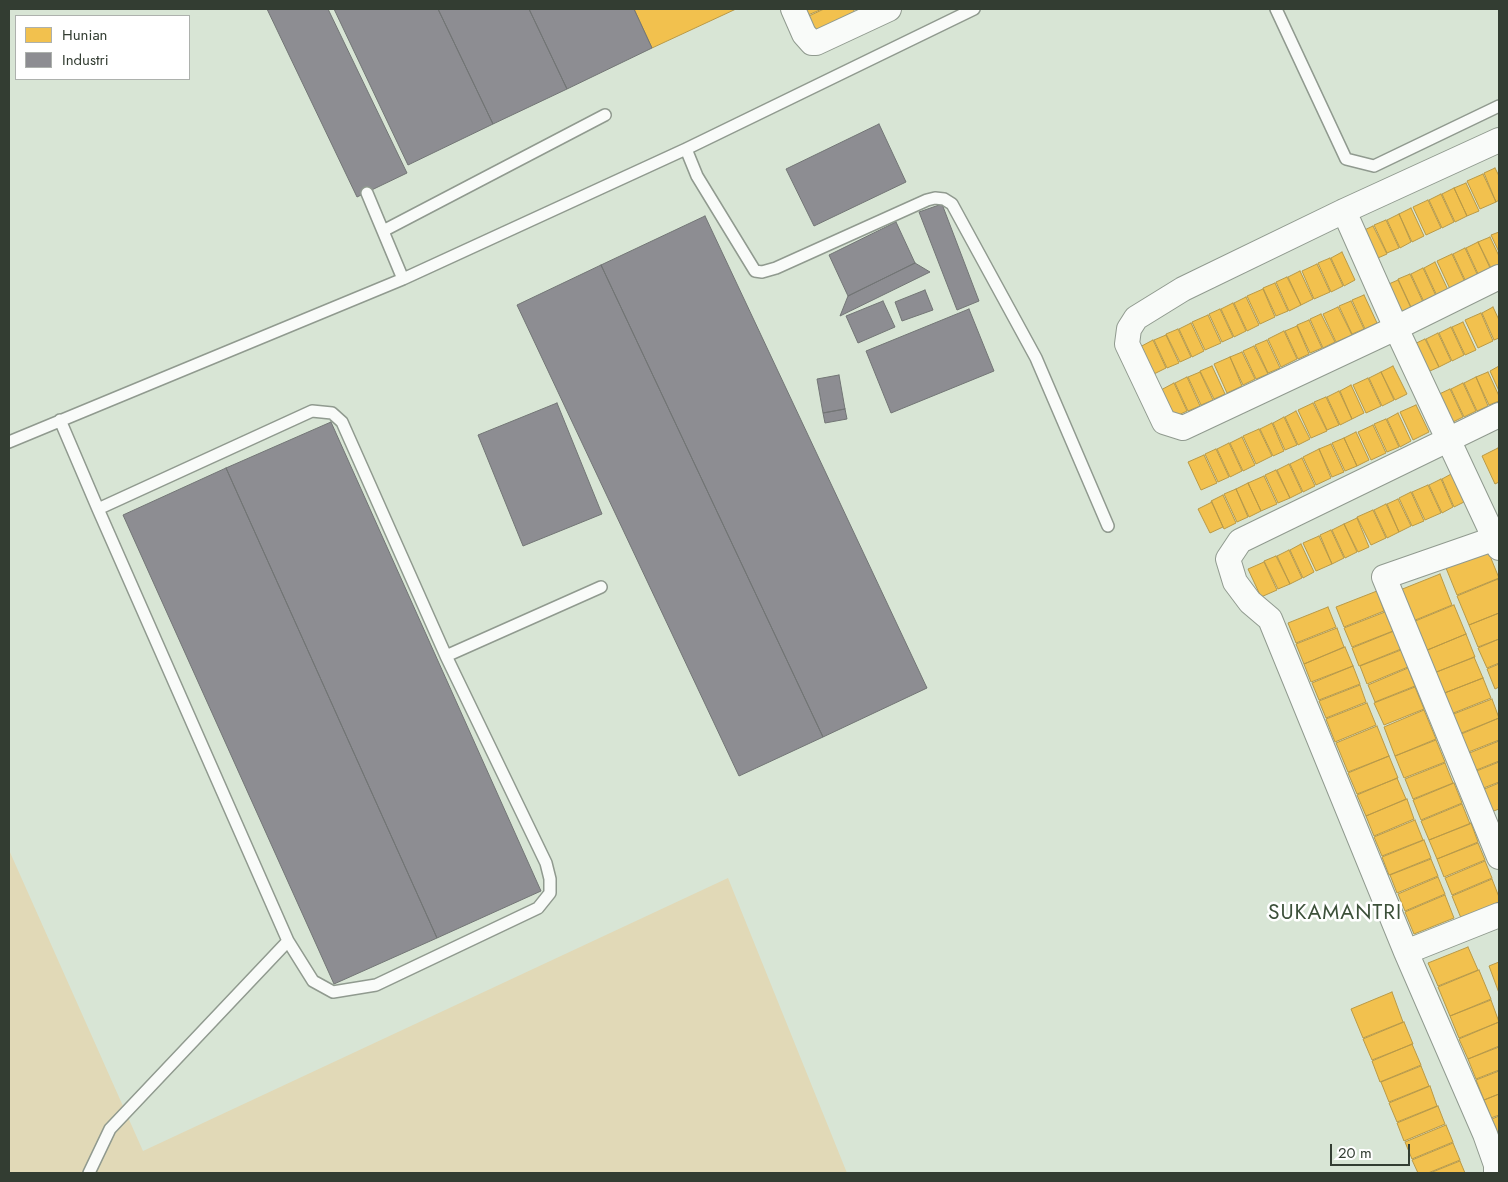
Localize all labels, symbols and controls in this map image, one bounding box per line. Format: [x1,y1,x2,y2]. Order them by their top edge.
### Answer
legend [15,15,190,80]
text: Hunian [62,24,107,46]
text: Industri [62,49,109,71]
district label: SUKAMANTRI [1267,901,1403,927]
scale bar [1333,1134,1413,1166]
text: 20 m [1338,1142,1372,1164]

